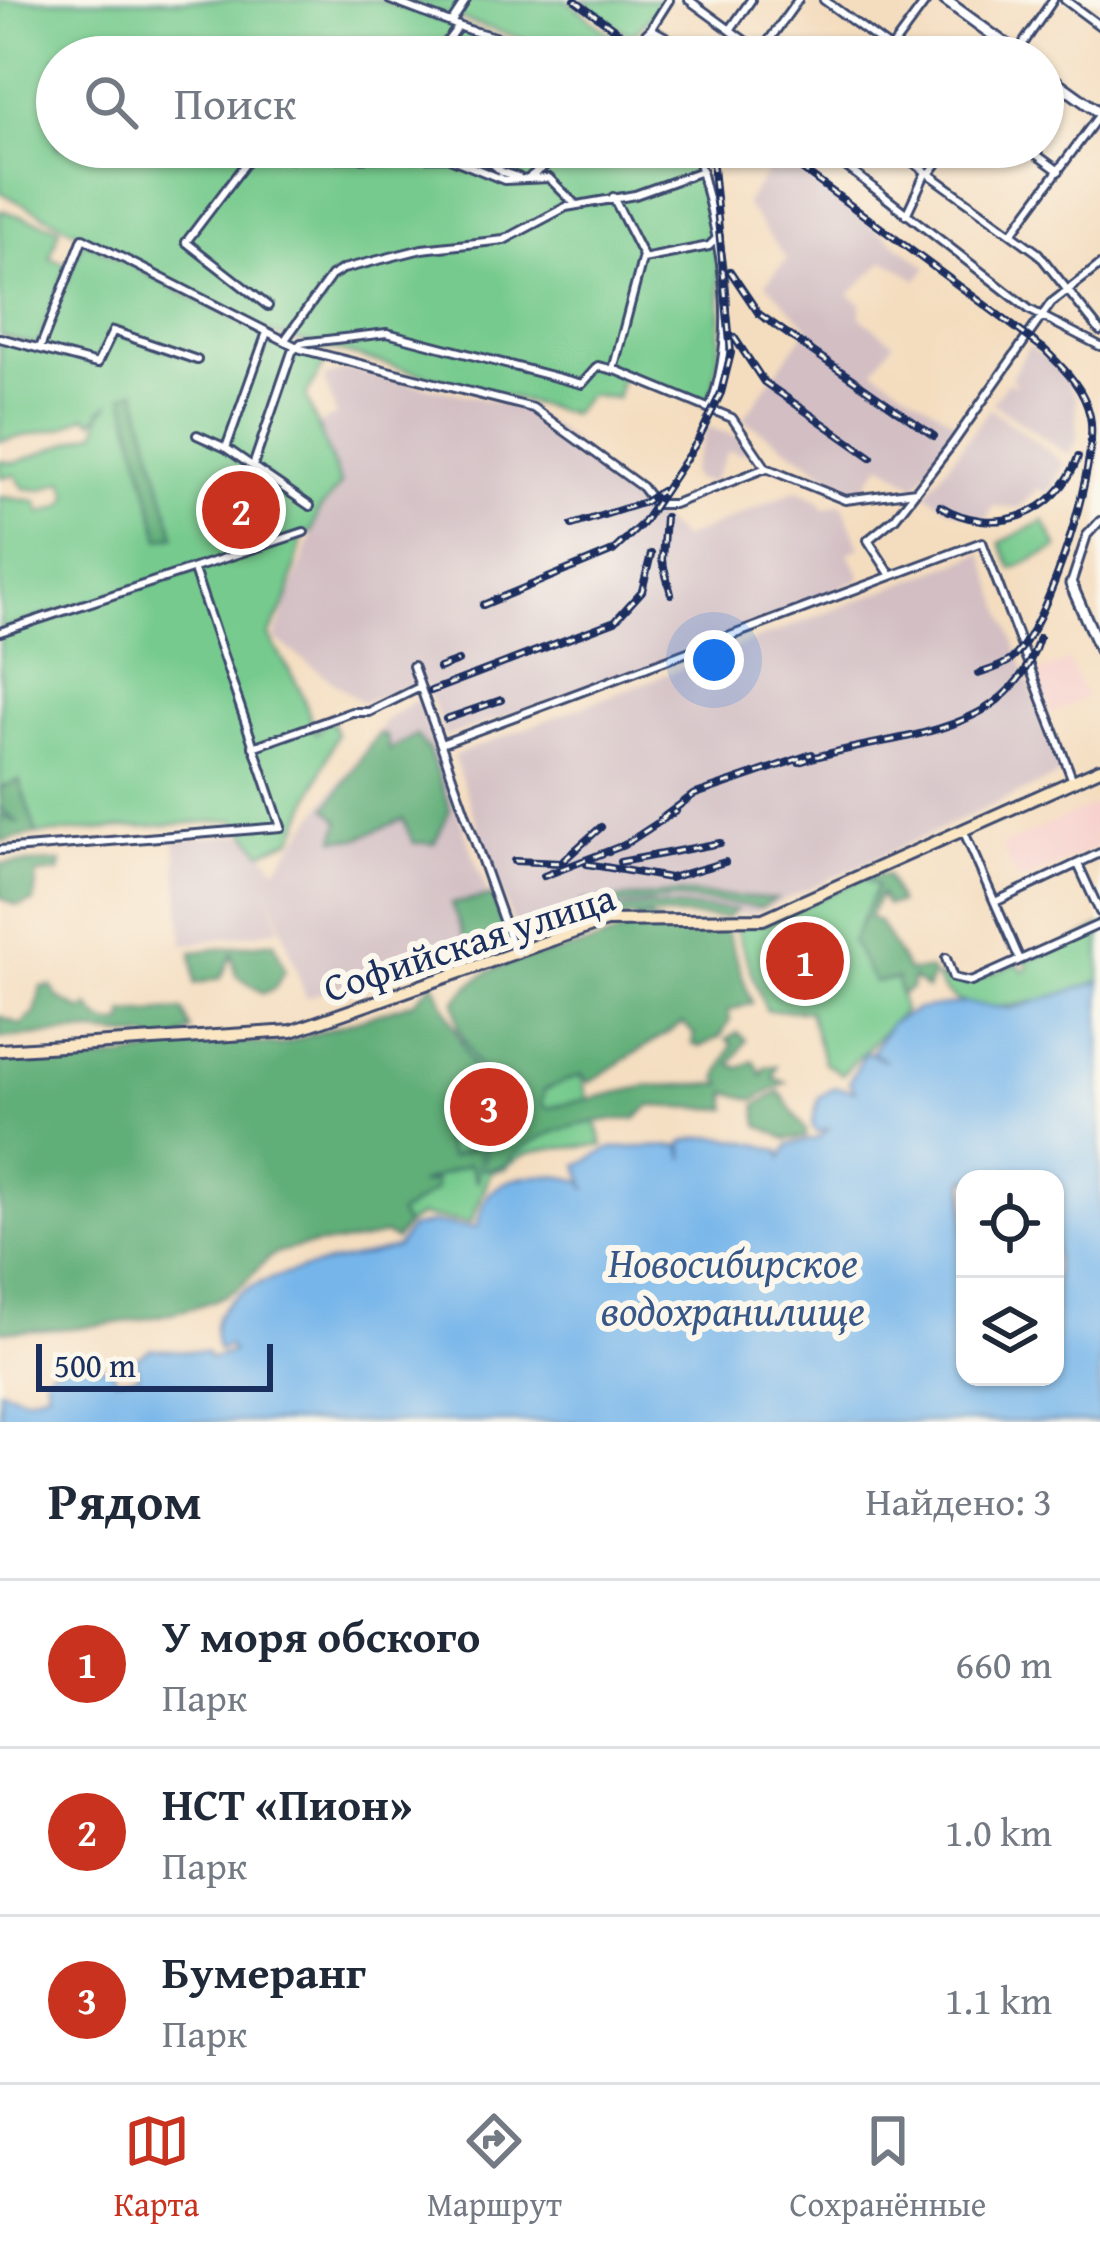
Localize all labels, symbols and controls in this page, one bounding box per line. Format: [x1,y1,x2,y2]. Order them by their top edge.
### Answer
search box [36,36,1064,168]
icon: search [78,69,144,135]
text: Поиск [174,70,296,135]
pin: 2 [202,465,280,555]
your location [684,630,744,690]
street label: Софийская улица [316,867,622,1016]
pin: 1 [766,916,844,1006]
pin: 3 [450,1062,528,1152]
map controls [956,1170,1064,1386]
button: locate [956,1170,1064,1278]
water label: Новосибирское водохранилище [601,1231,865,1340]
button: layers [956,1278,1064,1386]
scale bar [36,1338,273,1391]
text: 500 m [54,1341,136,1389]
text: Рядом [48,1463,202,1538]
text: Найдено: 3 [865,1472,1052,1529]
text: У моря обского [162,1603,480,1668]
text: 1 [77,1635,97,1692]
text: 660 m [955,1635,1052,1692]
text: Парк [162,1668,247,1725]
text: НСТ «Пион» [162,1771,412,1836]
text: 2 [77,1803,97,1860]
text: 1.0 km [945,1803,1052,1860]
text: Парк [162,1836,247,1893]
text: Бумеранг [162,1939,366,2004]
text: 3 [77,1971,97,2028]
text: 1.1 km [945,1971,1052,2028]
text: Парк [162,2004,247,2061]
tab: Карта [114,2108,199,2228]
tab: Маршрут [427,2108,562,2228]
tab: Сохранённые [790,2108,986,2228]

